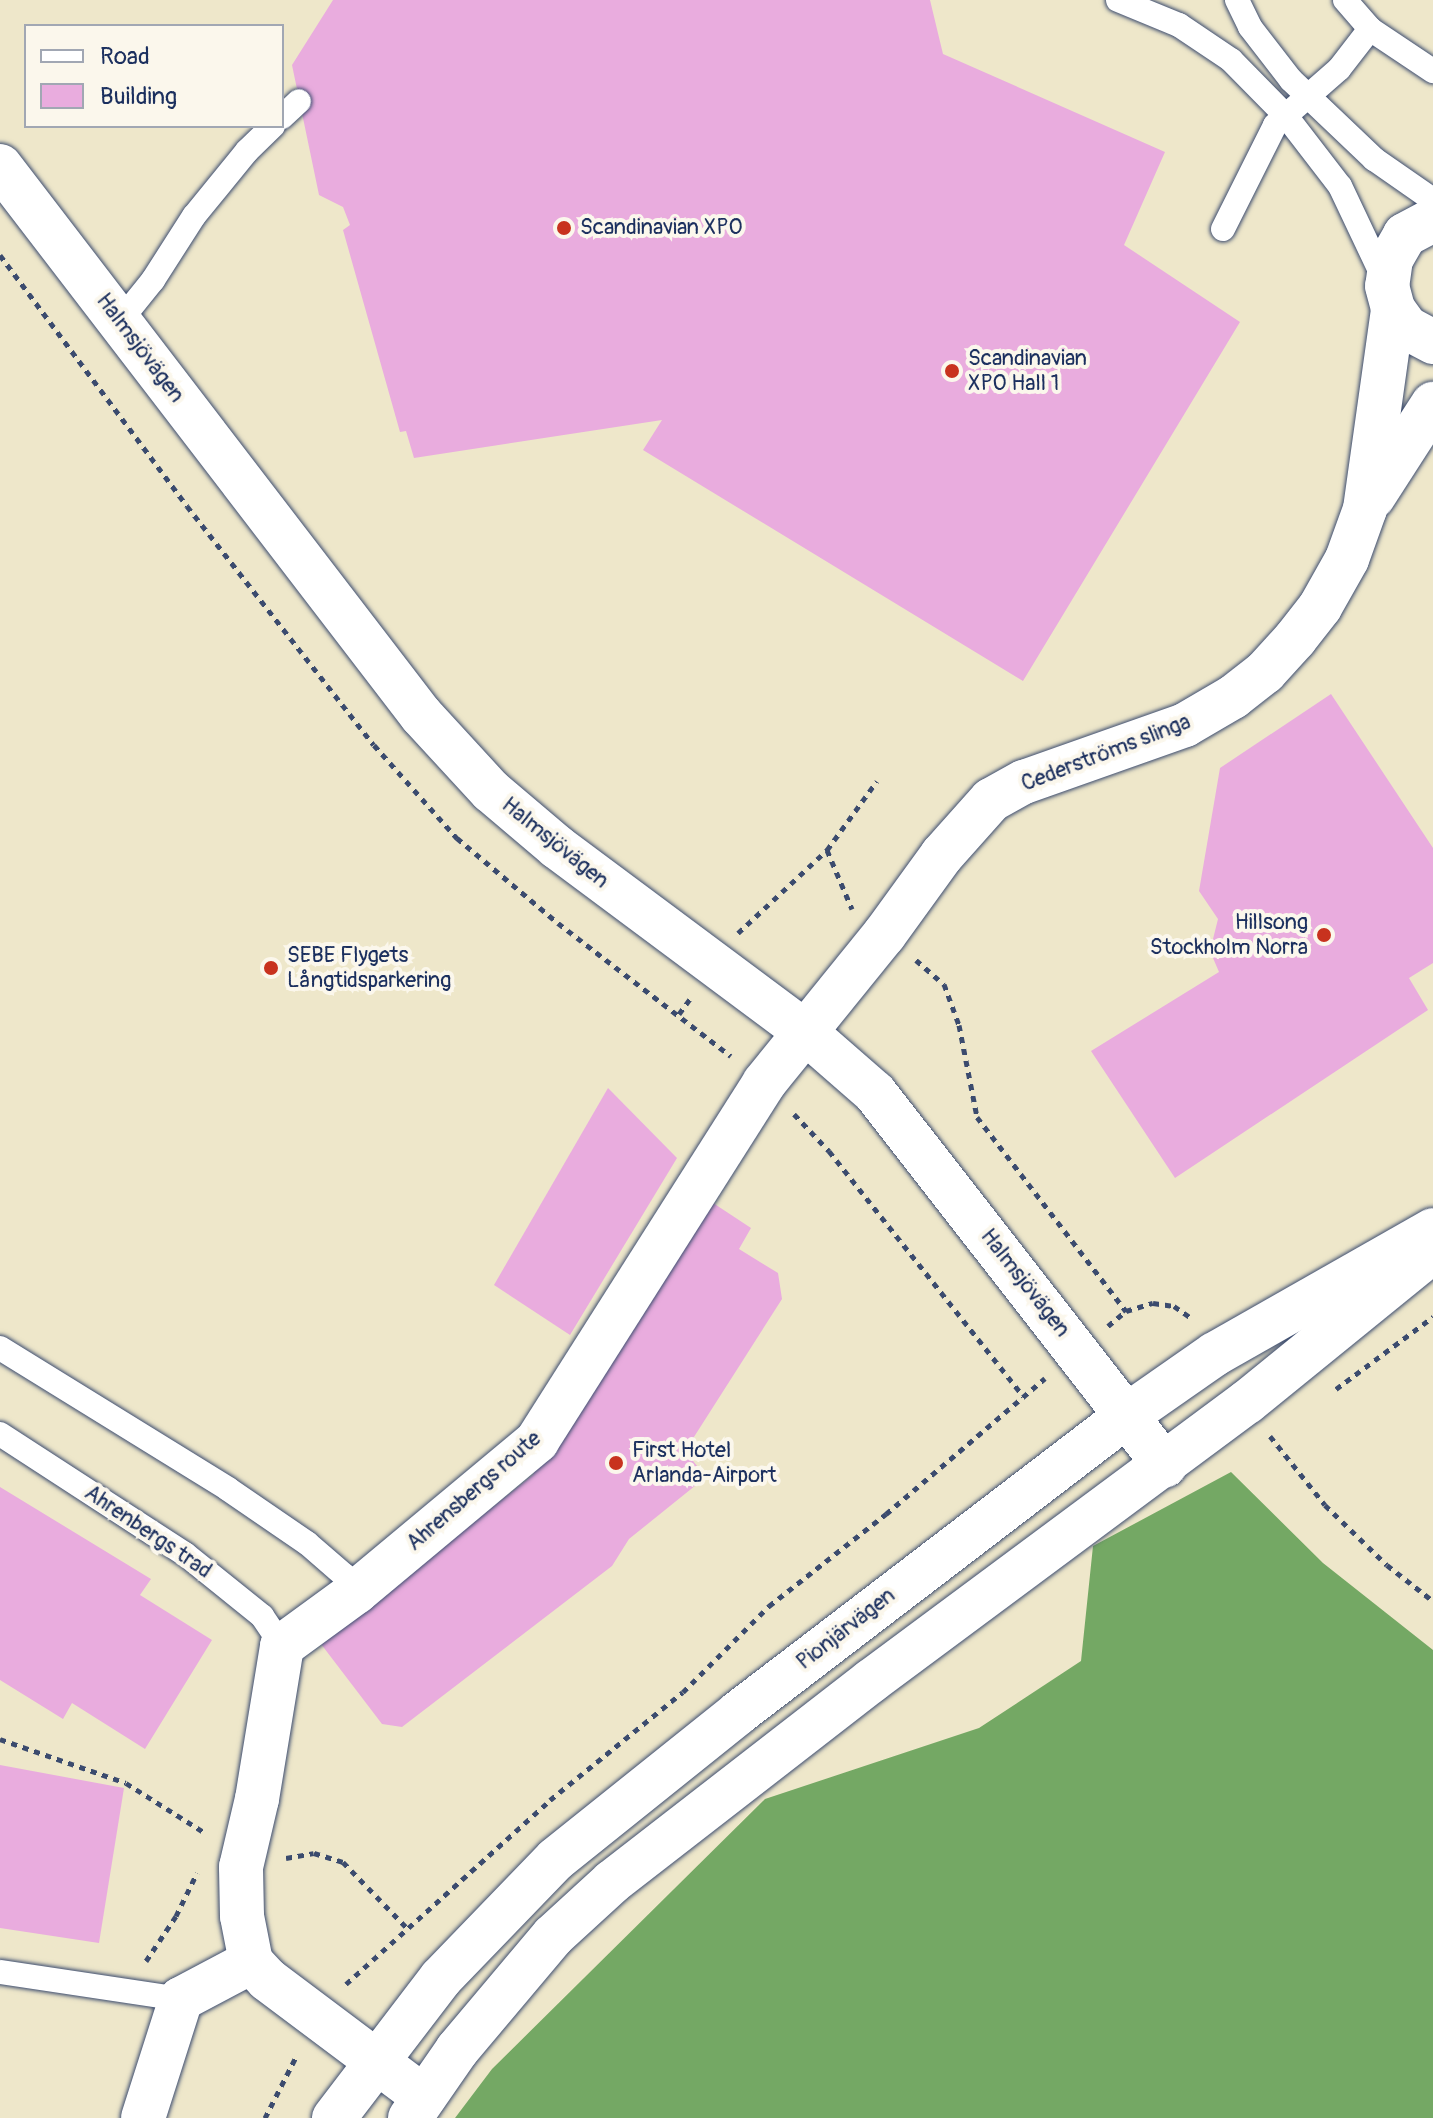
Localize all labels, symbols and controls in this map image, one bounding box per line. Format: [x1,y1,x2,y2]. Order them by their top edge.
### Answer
legend [24,24,284,128]
text: Road [100,42,150,71]
text: Building [100,82,177,111]
place label: Scandinavian XPO [580,215,742,241]
marker: Scandinavian XPO [555,219,573,237]
street label: Halmsjövägen [90,288,190,408]
place label: Scandinavian XPO Hall 1 [968,345,1087,396]
marker: Scandinavian XPO Hall 1 [943,362,961,380]
street label: Cederströms slinga [1018,709,1194,797]
street label: Halmsjövägen [496,792,614,894]
place label: Hillsong Stockholm Norra [1150,909,1308,960]
marker: Hillsong Stockholm Norra [1315,926,1333,944]
place label: SEBE Flygets Långtidsparkering [287,942,451,994]
marker: SEBE Flygets Långtidsparkering [262,959,280,977]
street label: Halmsjövägen [975,1224,1075,1342]
street label: Ahrensbergs route [401,1425,547,1557]
place label: First Hotel Arlanda-Airport [632,1437,777,1488]
marker: First Hotel Arlanda-Airport [607,1454,625,1472]
street label: Ahrenbergs trad [79,1480,217,1584]
street label: Pionjärvägen [791,1582,901,1676]

